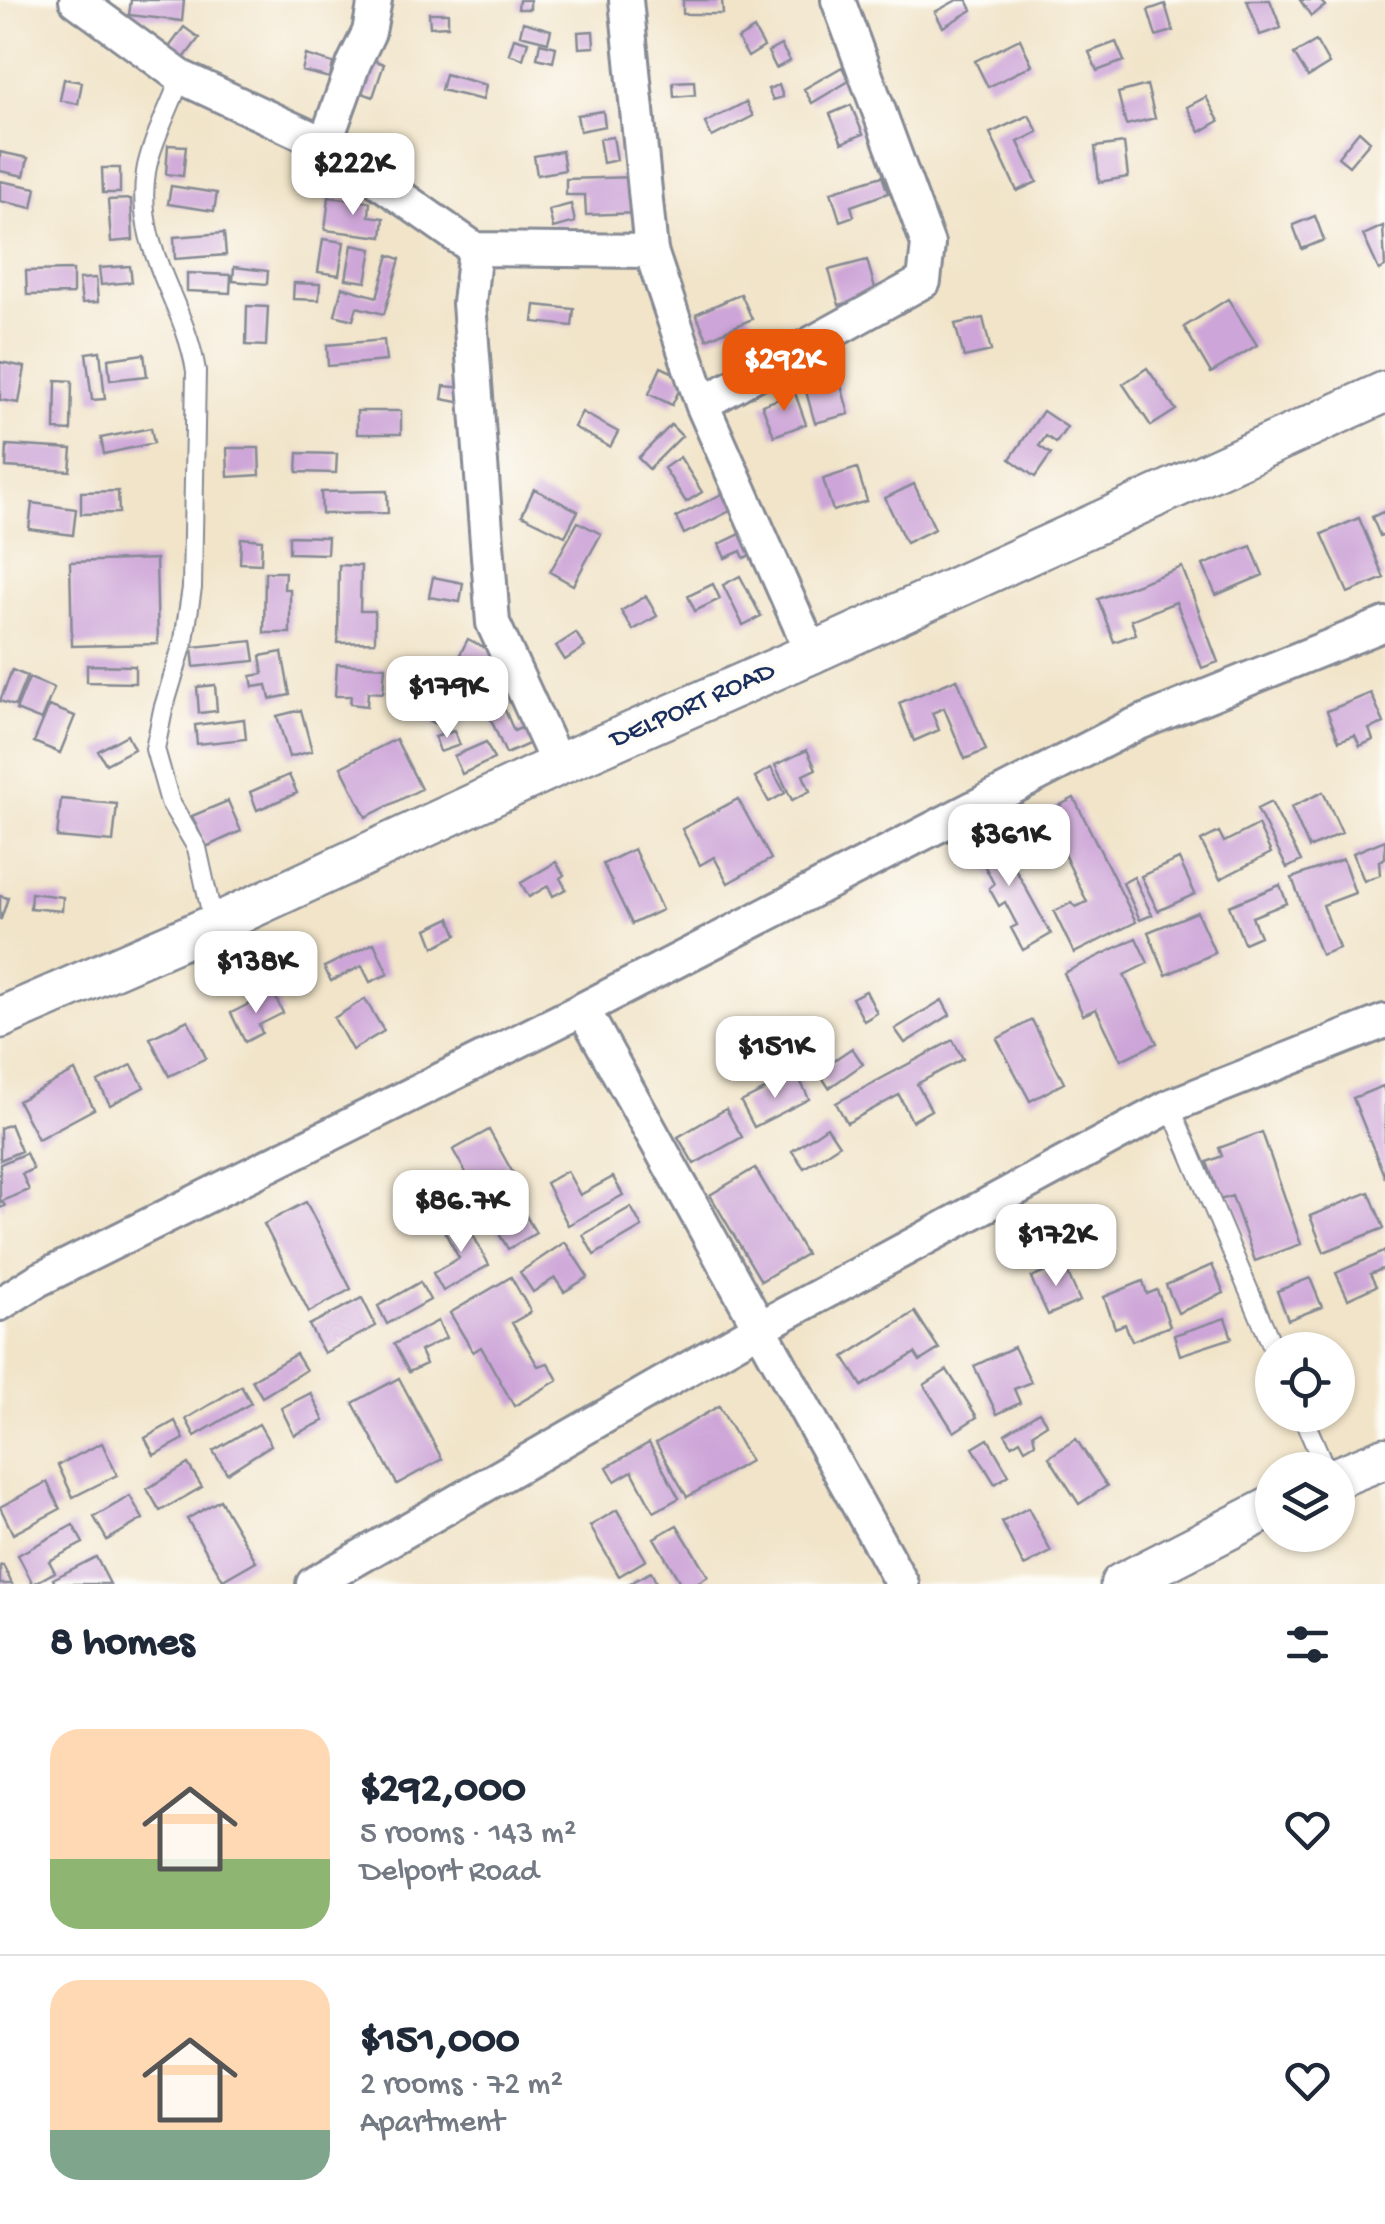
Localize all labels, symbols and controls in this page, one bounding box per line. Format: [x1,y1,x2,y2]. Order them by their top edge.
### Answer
pin: $222K [283,133,423,218]
text: $222K [313,146,393,184]
pin: $292K [714,329,854,414]
text: $292K [744,342,824,380]
street label: DELPORT ROAD [604,655,781,758]
pin: $179K [377,656,517,741]
text: $179K [408,669,486,707]
pin: $361K [939,804,1079,889]
text: $361K [970,817,1048,855]
pin: $138K [186,931,326,1016]
text: $138K [216,944,296,982]
pin: $151K [705,1016,845,1101]
text: $151K [738,1029,812,1067]
pin: $86.7K [380,1170,542,1255]
text: $86.7K [415,1183,507,1221]
pin: $172K [986,1204,1126,1289]
text: $172K [1017,1217,1095,1255]
map controls [1255,1332,1355,1552]
button: locate [1255,1332,1355,1432]
button: layers [1255,1452,1355,1552]
icon: filters [1280,1617,1335,1672]
text: 8 homes [50,1620,194,1669]
text: $292,000 [360,1767,526,1816]
icon: home [130,1769,250,1889]
icon: heart [1280,1802,1335,1857]
text: 5 rooms · 143 m² [360,1816,576,1854]
text: Delport Road [360,1854,539,1892]
text: $151,000 [360,2018,520,2067]
icon: home [130,2020,250,2140]
icon: heart [1280,2053,1335,2108]
text: 2 rooms · 72 m² [360,2067,563,2105]
text: Apartment [360,2105,504,2143]

